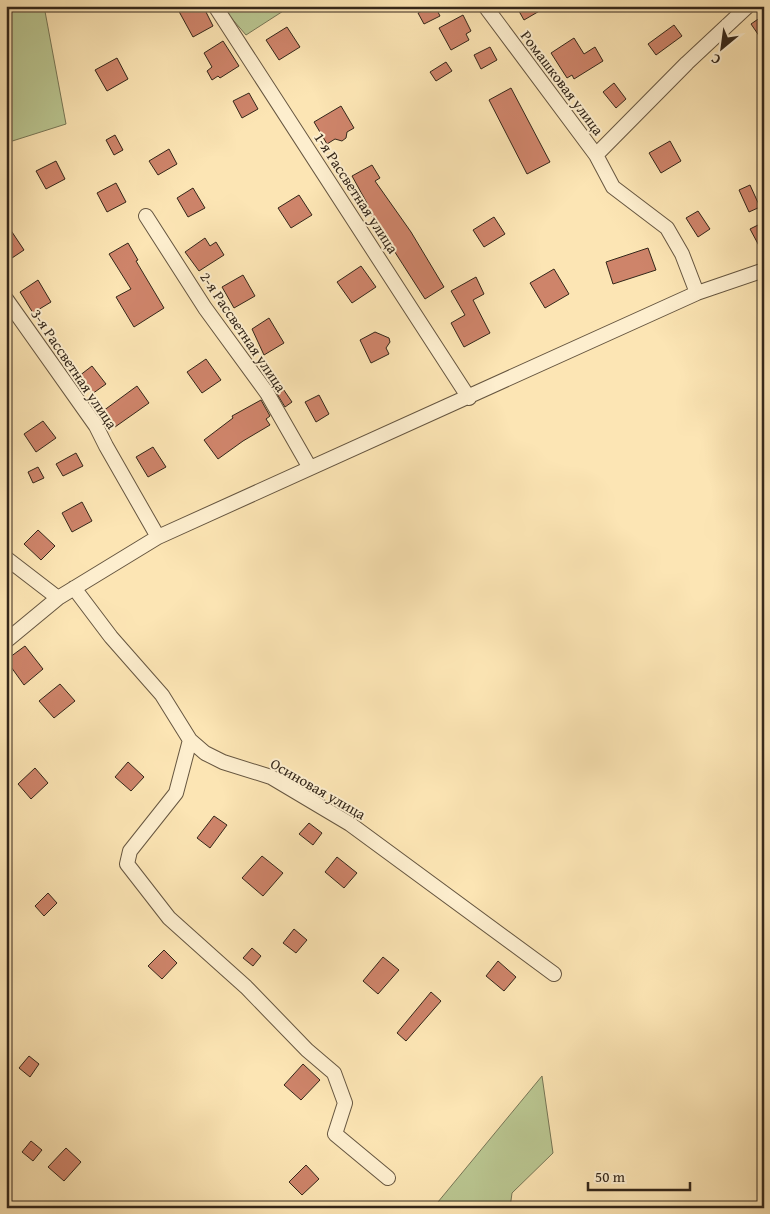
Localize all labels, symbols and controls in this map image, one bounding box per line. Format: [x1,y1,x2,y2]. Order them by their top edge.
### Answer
north arrow [698,22,748,72]
street label: Ромашковая улица [516,26,609,140]
text: С [707,49,724,70]
street label: 1-я Рассветная улица [309,128,404,258]
street label: 2-я Рассветная улица [195,268,292,397]
street label: 3-я Рассветная улица [26,305,123,434]
street label: Осиновая улица [267,753,371,825]
scale bar [588,1159,690,1191]
text: 50 m [595,1166,626,1187]

